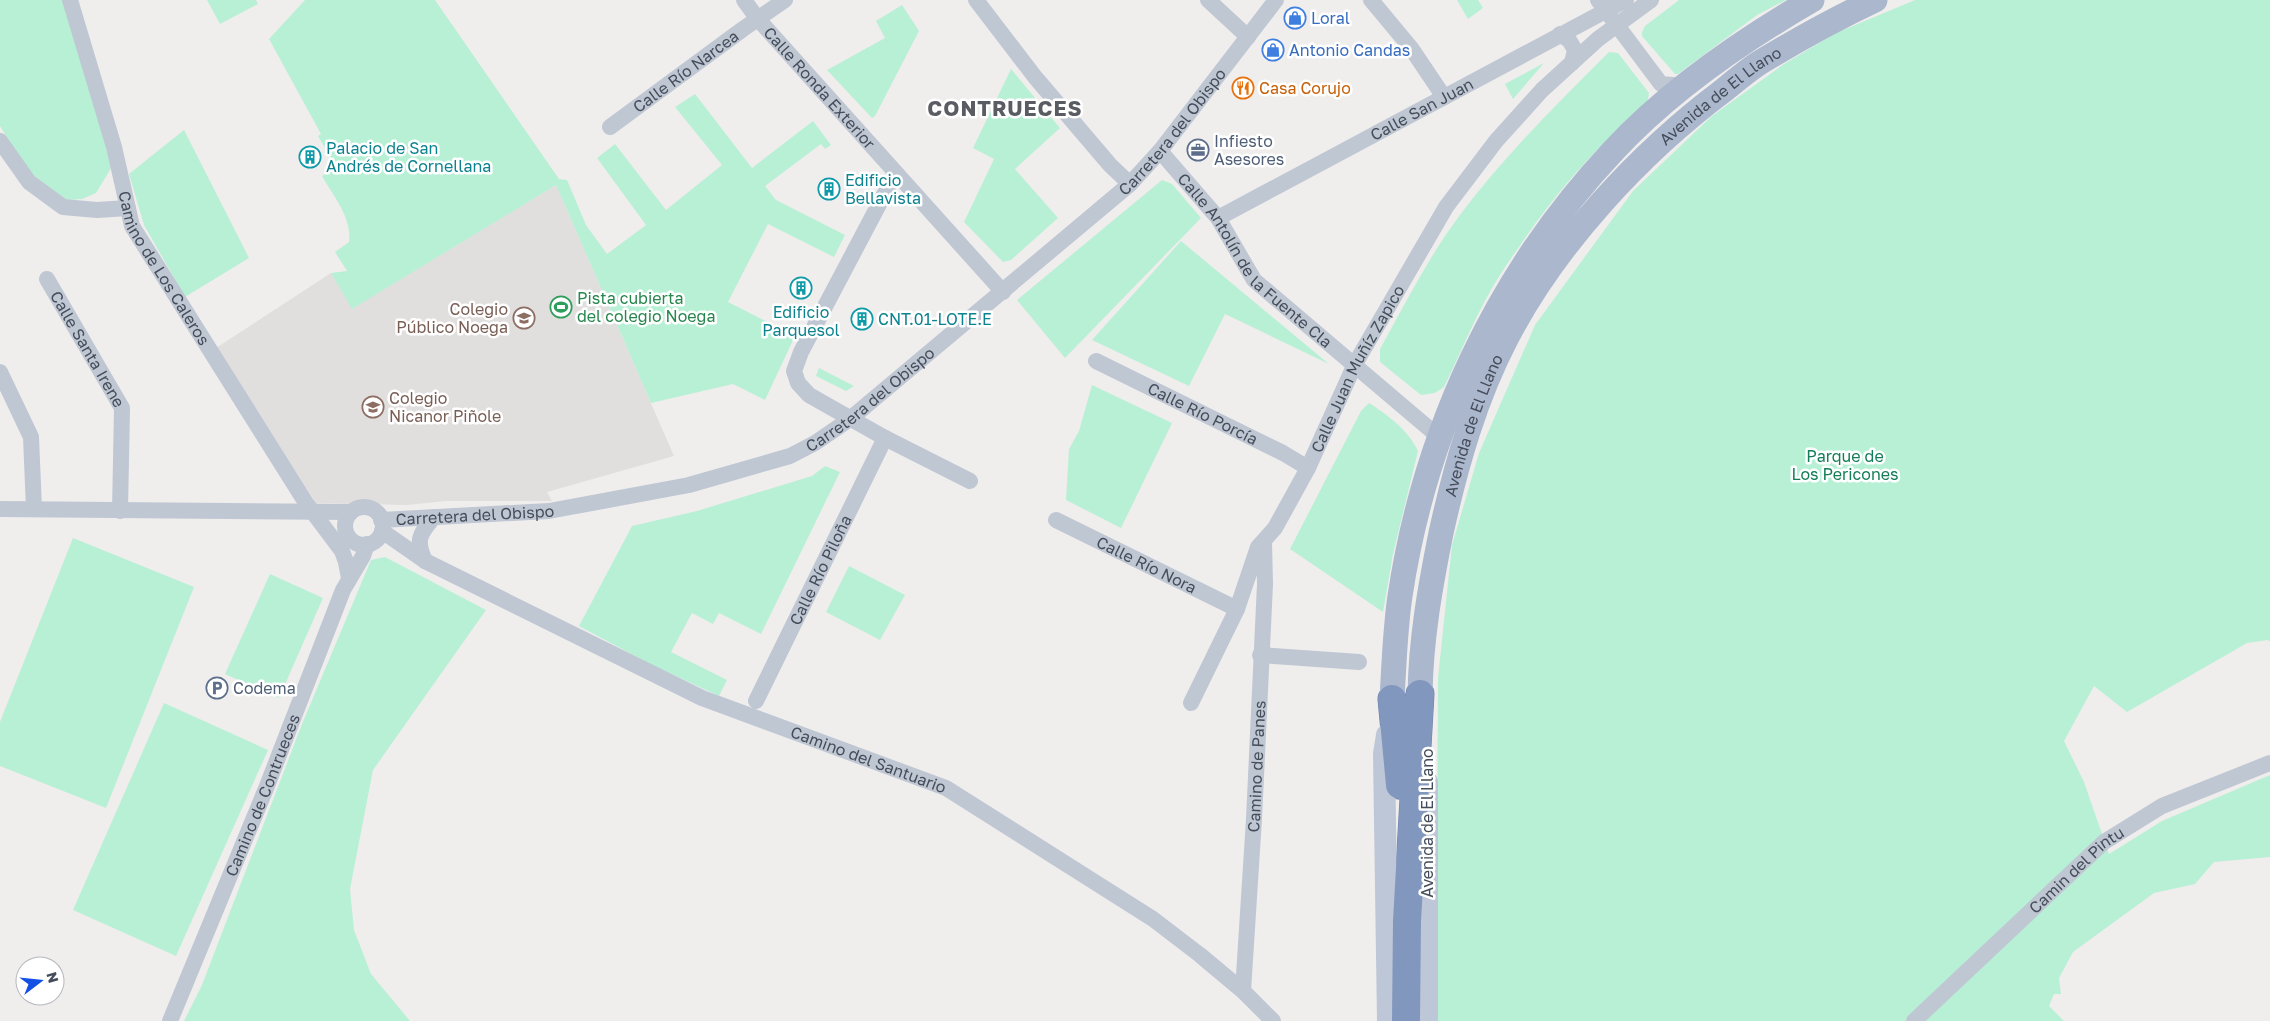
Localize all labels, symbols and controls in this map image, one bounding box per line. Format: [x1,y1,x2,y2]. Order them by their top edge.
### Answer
shop icon: Loral [1283,6,1307,30]
place label: Loral [1311,8,1350,28]
street label: Calle Ronda Exterior [760,23,880,153]
street label: Calle Río Narcea [629,26,743,117]
shop icon: Antonio Candas [1261,38,1285,62]
place label: Antonio Candas [1289,40,1410,60]
street label: Avenida de El Llano [1655,42,1785,149]
street label: Carretera del Obispo [1114,64,1230,199]
street label: Calle San Juan [1367,73,1477,145]
restaurant icon: Casa Corujo [1231,76,1255,100]
place label: Casa Corujo [1259,78,1351,98]
district label: CONTRUECES [927,95,1083,121]
place label: Infiesto Asesores [1214,131,1284,169]
place label: Palacio de San Andrés de Cornellana [326,138,491,176]
office icon: Infiesto Asesores [1186,138,1210,162]
building icon: Palacio de San Andrés de Cornellana [298,145,322,169]
street label: Calle Antolín de la Fuente Cla [1174,169,1336,352]
place label: Edificio Bellavista [845,170,921,208]
building icon: Edificio Bellavista [817,177,841,201]
street label: Camino de Los Caleros [114,189,214,349]
building icon: Edificio Parquesol [789,276,813,300]
street label: Calle Juan Muñíz Zapico [1306,281,1409,456]
street label: Calle Santa Irene [46,287,129,411]
place label: Pista cubierta del colegio Noega [577,288,715,326]
sports icon: Pista cubierta del colegio Noega [549,295,573,319]
place label: Colegio Público Noega [396,299,508,337]
place label: Edificio Parquesol [762,302,840,340]
school or university icon: Colegio Público Noega [512,306,536,330]
building icon: CNT.01-LOTE.E [850,307,874,331]
place label: CNT.01-LOTE.E [878,309,992,329]
street label: Carretera del Obispo [802,343,938,456]
street label: Avenida de El Llano [1440,351,1507,499]
street label: Calle Río Porcía [1144,378,1261,449]
place label: Colegio Nicanor Piñole [389,388,501,426]
school or university icon: Colegio Nicanor Piñole [361,395,385,419]
park label: Parque de Los Pericones [1791,446,1899,484]
street label: Carretera del Obispo [395,500,556,529]
street label: Calle Río Piloña [785,511,856,628]
street label: Calle Río Nora [1093,532,1200,598]
parking icon: Codema [205,676,229,700]
place label: Codema [233,678,296,698]
street label: Camino de Panes [1243,700,1270,833]
street label: Camino de Contrueces [221,711,304,879]
street label: Camino del Santuario [788,722,949,797]
street label: Avenida de El Llano [1417,748,1437,898]
street label: Camin del Pintu [2025,822,2128,918]
north arrow [15,956,65,1006]
text: N [43,970,63,985]

